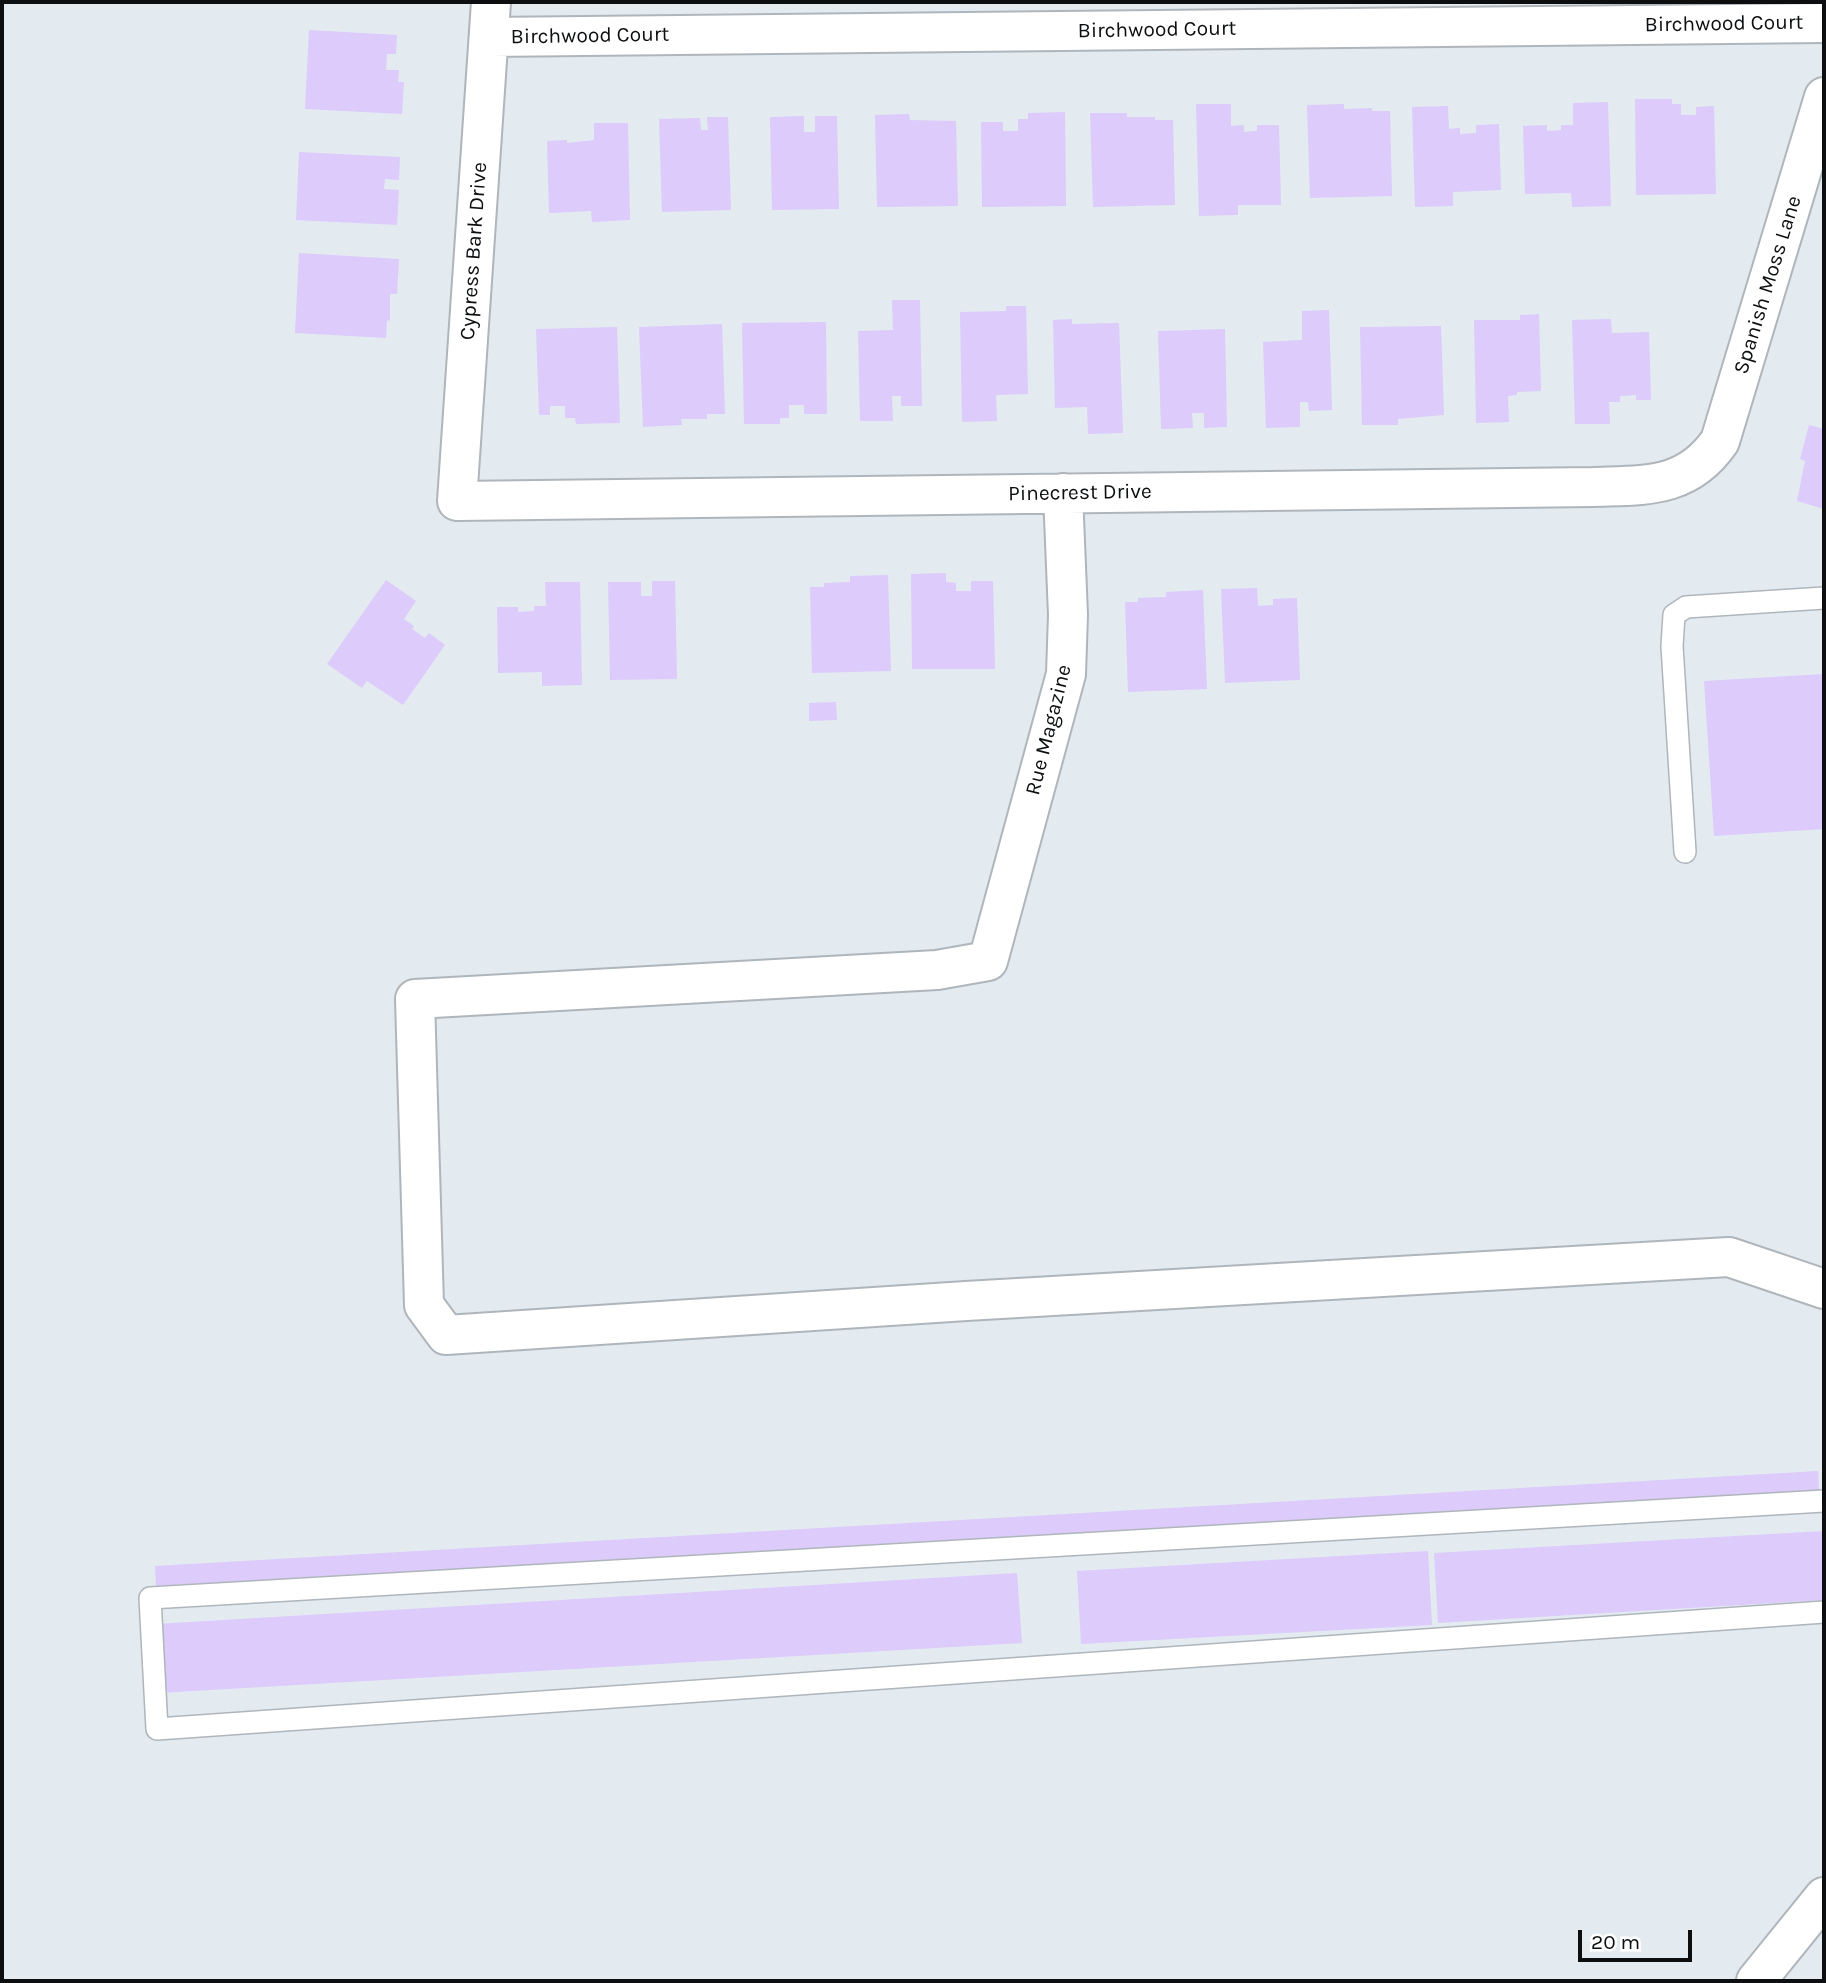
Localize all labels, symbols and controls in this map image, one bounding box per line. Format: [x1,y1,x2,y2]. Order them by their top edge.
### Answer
street label: Birchwood Court [1645,10,1803,38]
street label: Birchwood Court [1078,16,1236,44]
street label: Birchwood Court [511,22,669,50]
street label: Cypress Bark Drive [455,161,493,341]
street label: Spanish Moss Lane [1729,193,1807,377]
street label: Pinecrest Drive [1008,479,1152,507]
street label: Rue Magazine [1021,662,1077,798]
scale bar [1581,1916,1695,1960]
text: 20 m [1591,1930,1640,1954]

